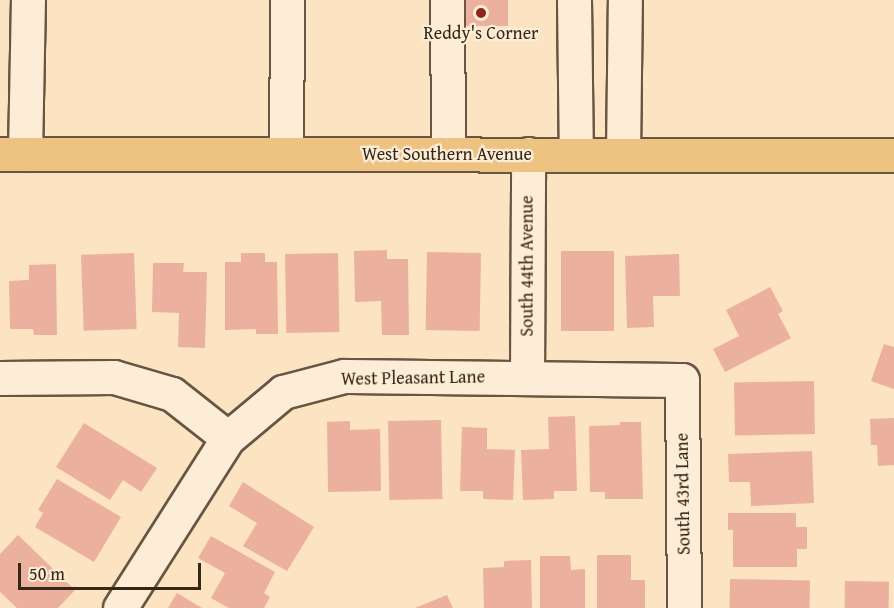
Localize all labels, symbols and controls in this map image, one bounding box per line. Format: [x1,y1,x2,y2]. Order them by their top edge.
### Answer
marker: Reddy's Corner [474,6,488,20]
place label: Reddy's Corner [423,22,539,44]
street label: West Southern Avenue [362,143,532,165]
street label: South 44th Avenue [516,195,538,337]
street label: West Pleasant Lane [341,366,485,390]
street label: South 43rd Lane [671,433,695,555]
scale bar [21,551,204,589]
text: 50 m [29,560,65,587]

